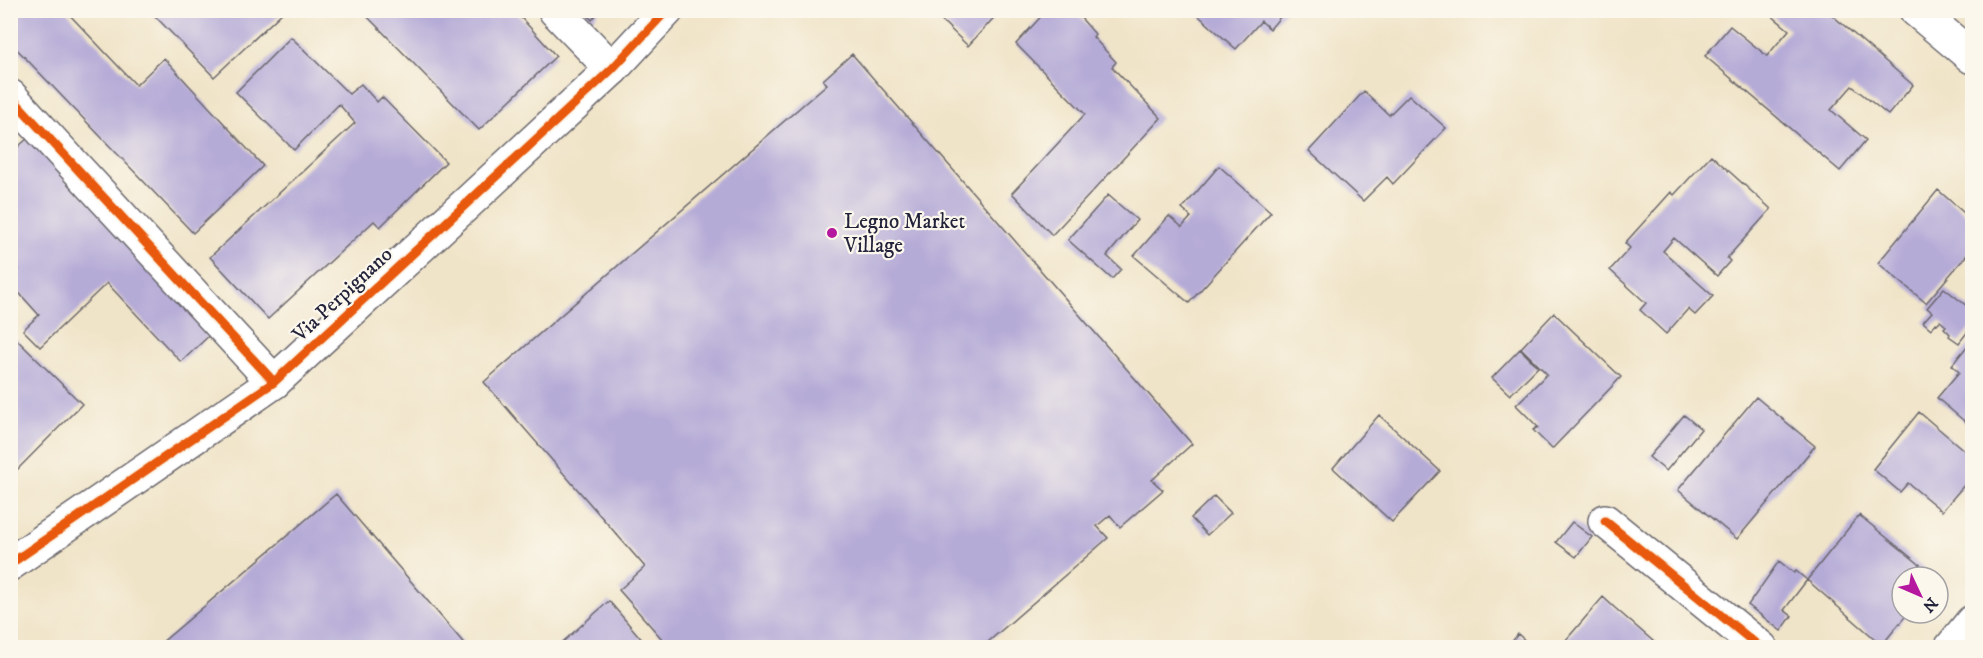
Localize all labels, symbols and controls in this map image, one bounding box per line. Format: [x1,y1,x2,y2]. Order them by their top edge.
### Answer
place label: Legno Market Village [843,209,965,259]
marker: Legno Market Village [825,226,839,240]
street label: Via Perpignano [286,242,398,348]
north arrow [1890,565,1950,625]
text: N [1918,593,1942,616]

